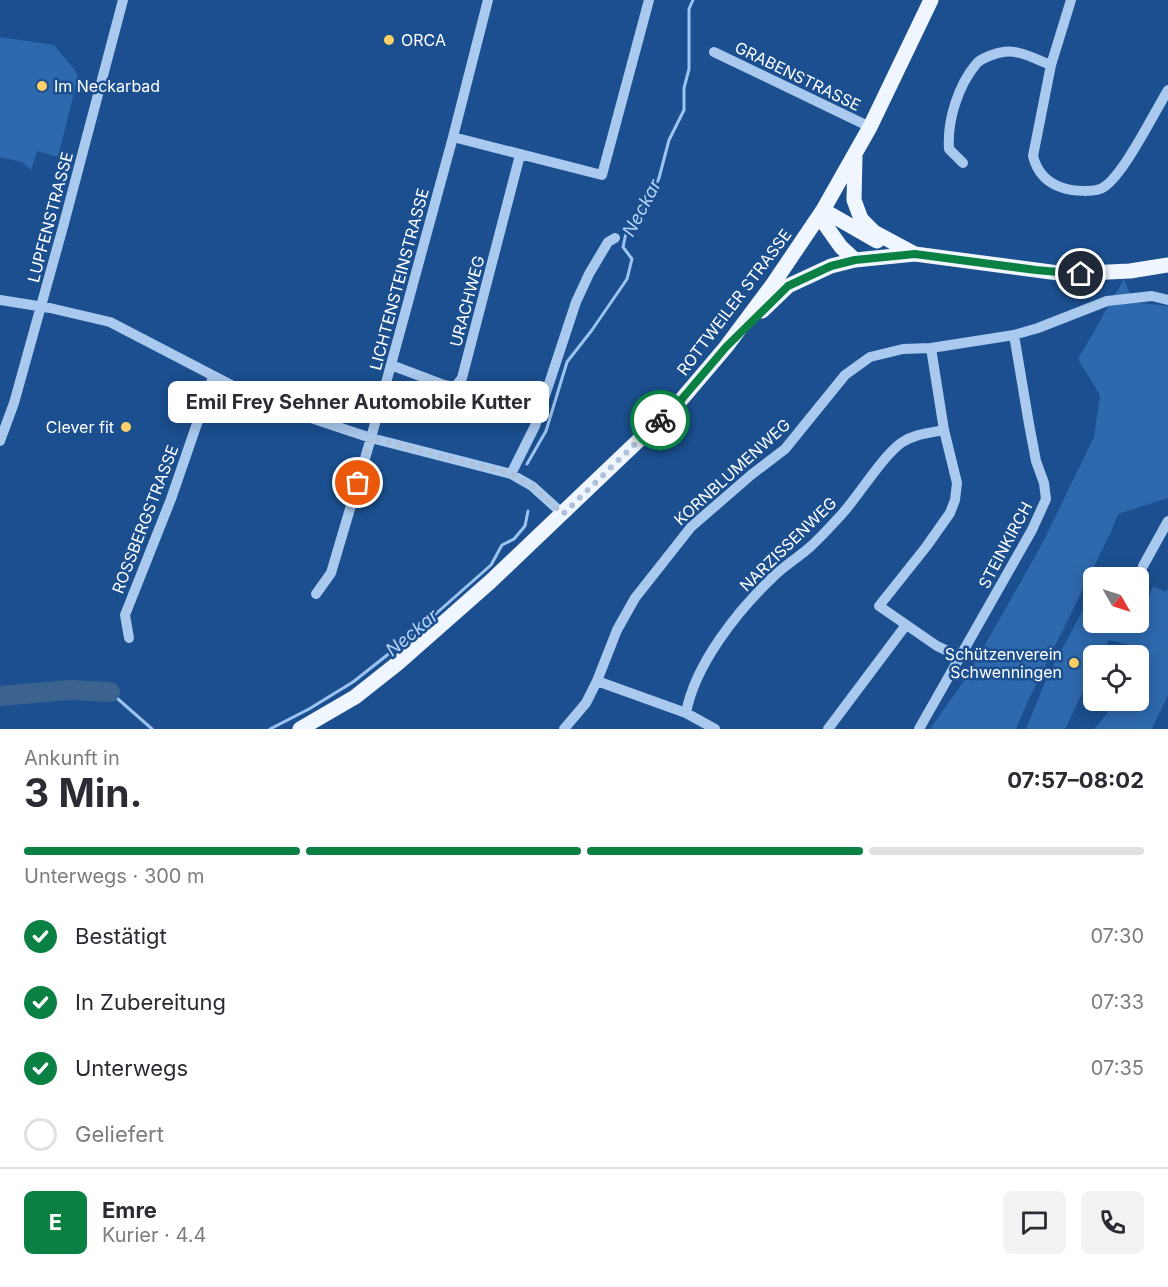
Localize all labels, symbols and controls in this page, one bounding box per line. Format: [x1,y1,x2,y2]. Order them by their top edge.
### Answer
place label: ORCA [401,30,446,50]
marker: ORCA [382,33,396,47]
street label: GRABENSTRASSE [732,37,864,115]
place label: Im Neckarbad [54,76,160,96]
marker: Im Neckarbad [35,79,49,93]
street label: LUPFENSTRASSE [23,150,77,284]
water label: Neckar [618,175,666,240]
street label: LICHTENSTEINSTRASSE [365,186,433,372]
street label: ROTTWEILER STRASSE [672,225,796,379]
pin [1055,248,1106,299]
street label: URACHWEG [445,253,489,349]
icon: home [1064,257,1097,290]
callout: Emil Frey Sehner Automobile Kutter [168,381,548,423]
text: Emil Frey Sehner Automobile Kutter [186,390,531,414]
courier [630,390,690,450]
icon: bike [644,404,677,437]
street label: KORNBLUMENWEG [670,414,794,530]
place label: Clever fit [46,417,114,437]
marker: Clever fit [119,420,133,434]
street label: ROSSBERGSTRASSE [107,442,183,596]
pin [332,457,383,508]
icon: bag [341,466,374,499]
street label: NARZISSENWEG [735,493,841,595]
street label: STEINKIRCH [974,498,1036,592]
north arrow [1083,567,1149,633]
map controls [1083,567,1149,711]
water label: Neckar [381,604,443,660]
place label: Schützenverein Schwenningen [945,644,1062,682]
button: locate [1083,645,1149,711]
marker: Schützenverein Schwenningen [1067,656,1081,670]
text: Ankunft in [24,746,120,770]
text: 07:57–08:02 [1007,767,1144,793]
text: 3 Min. [24,769,143,816]
text: Unterwegs · 300 m [24,864,205,888]
icon: check [24,920,57,953]
text: Bestätigt [75,923,167,949]
text: 07:30 [1090,924,1144,948]
icon: check [24,986,57,1019]
text: In Zubereitung [75,989,226,1015]
text: 07:33 [1091,990,1144,1014]
icon: check [24,1052,57,1085]
text: Unterwegs [75,1055,188,1081]
text: 07:35 [1091,1056,1144,1080]
text: Geliefert [75,1121,164,1147]
button: chat [1003,1191,1066,1254]
button: phone [1081,1191,1144,1254]
text: Emre [102,1197,157,1223]
text: E [49,1209,62,1235]
text: Kurier · 4.4 [102,1223,206,1247]

